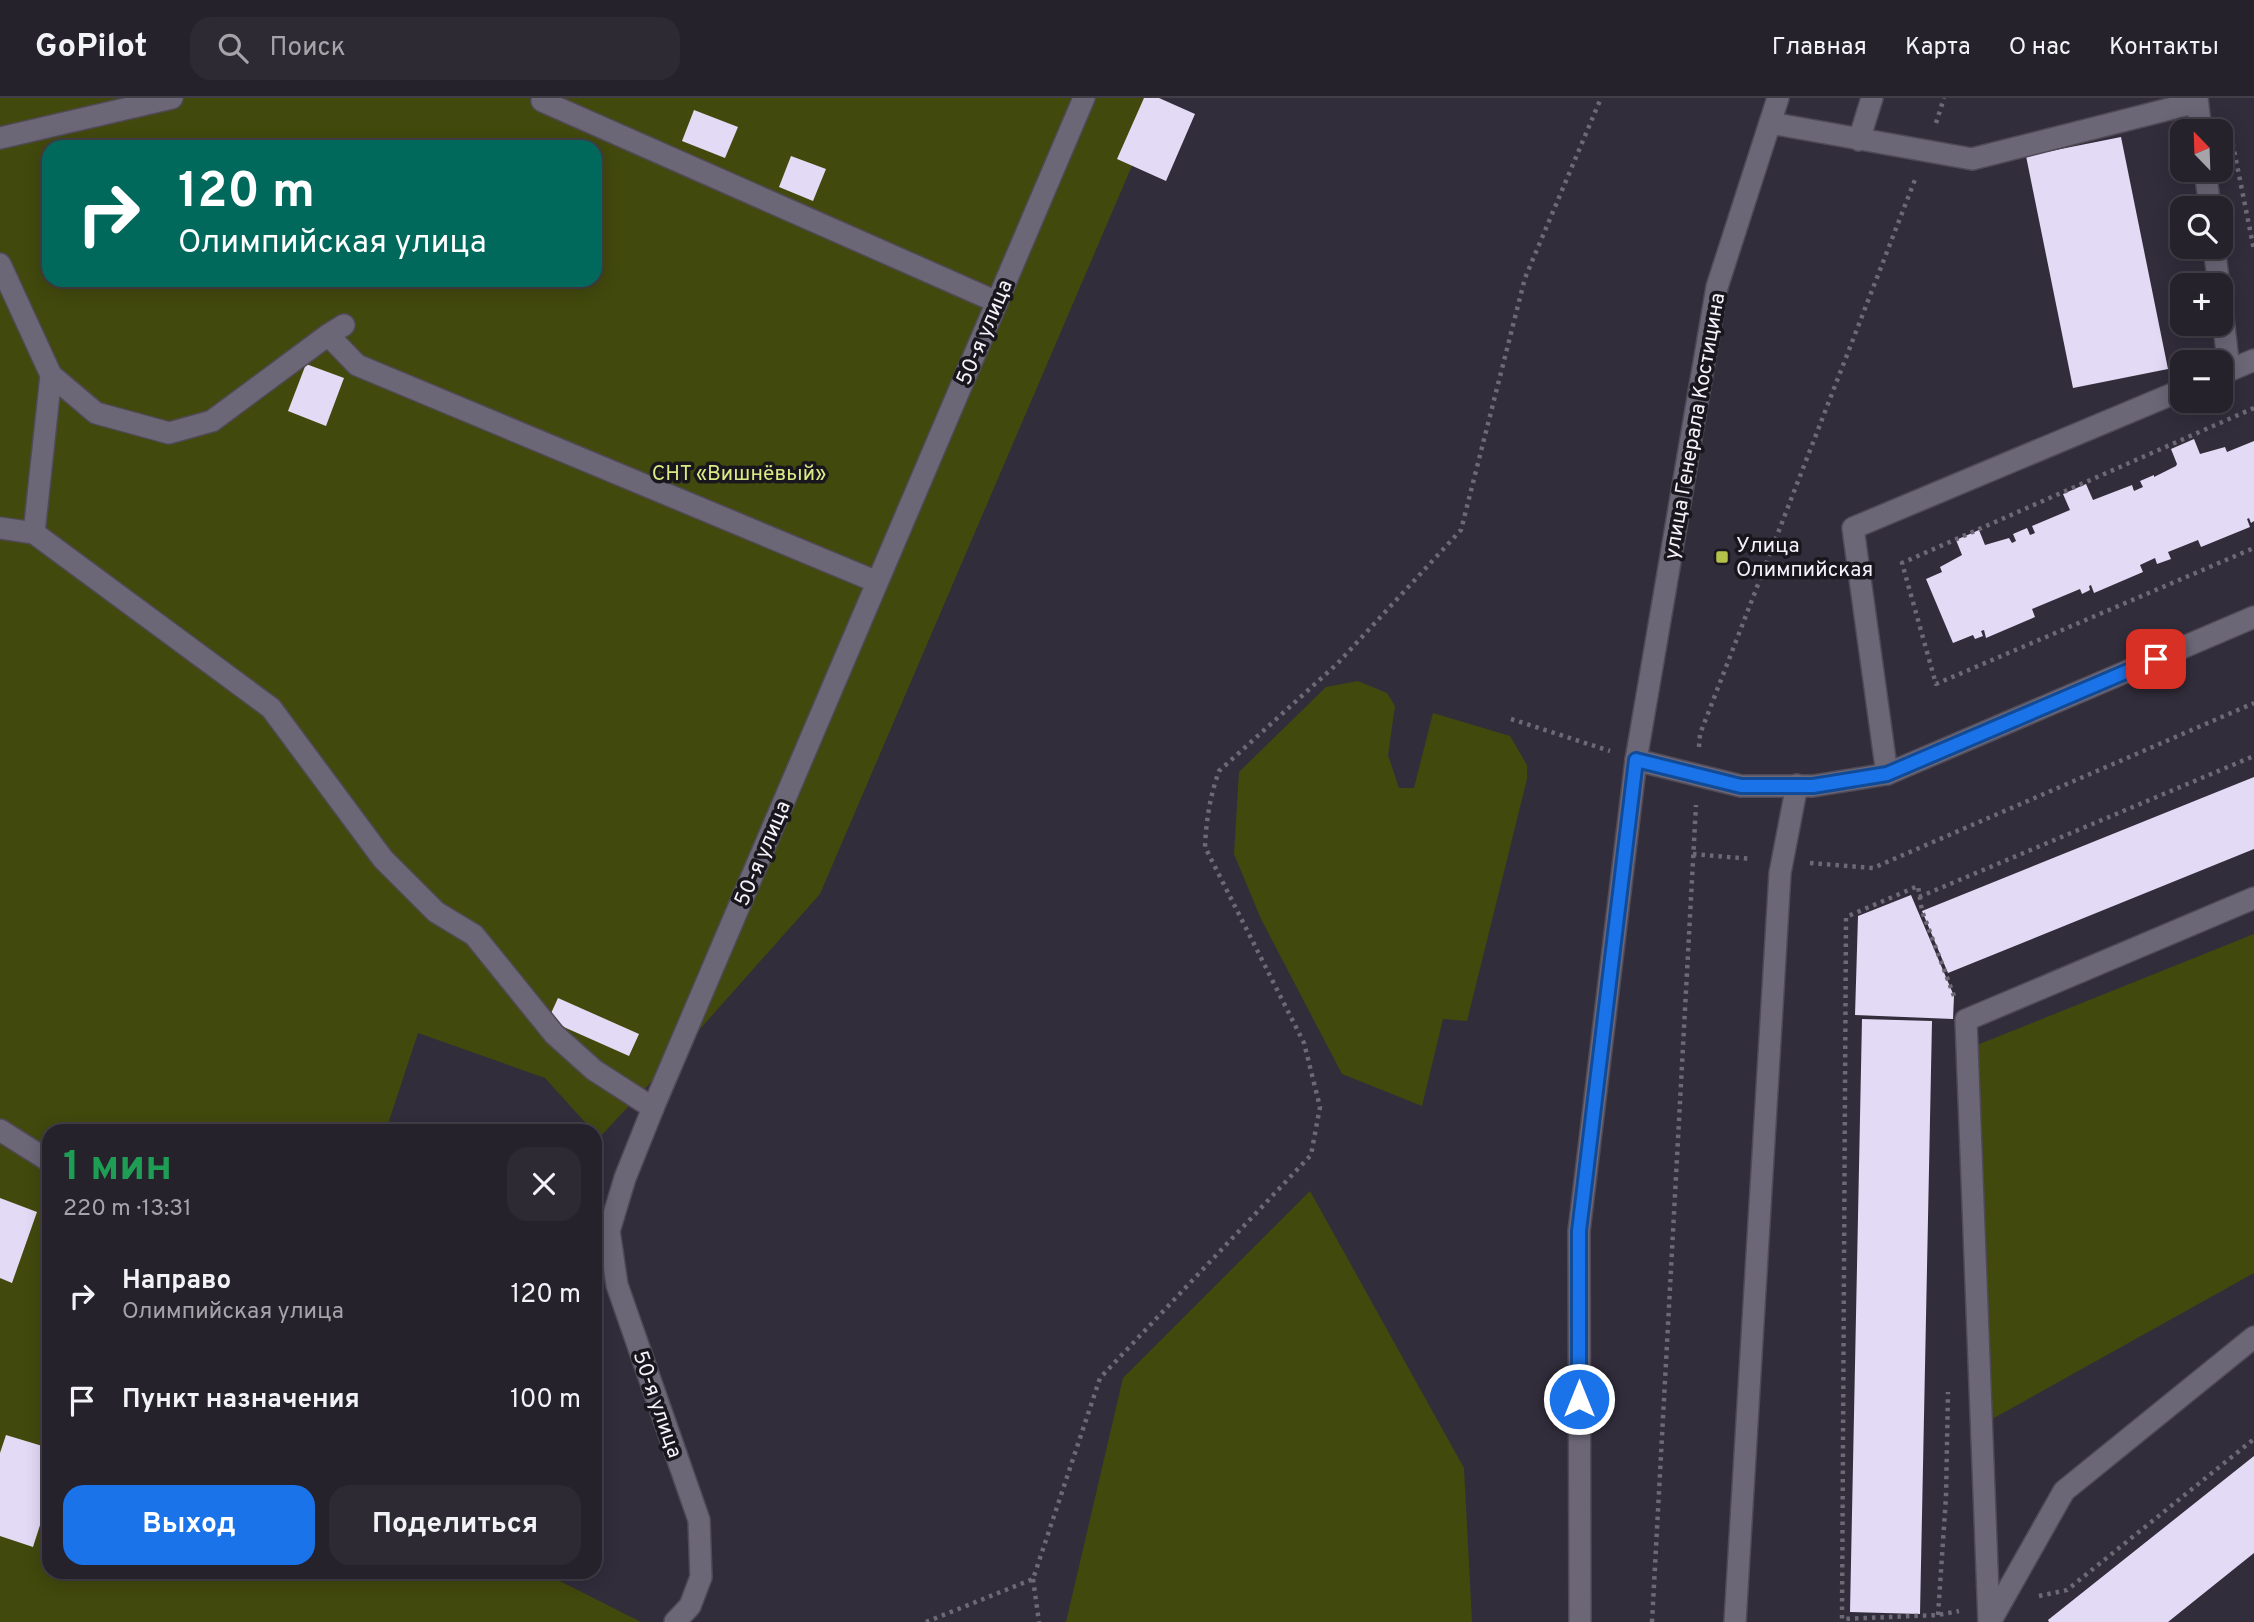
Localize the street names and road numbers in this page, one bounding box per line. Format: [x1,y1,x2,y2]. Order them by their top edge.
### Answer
street label: 50-я улица [951,276,1020,389]
street label: улица Генерала Костицина [1659,291,1732,562]
street label: 50-я улица [729,797,798,910]
street label: 50-я улица [626,1347,688,1462]

